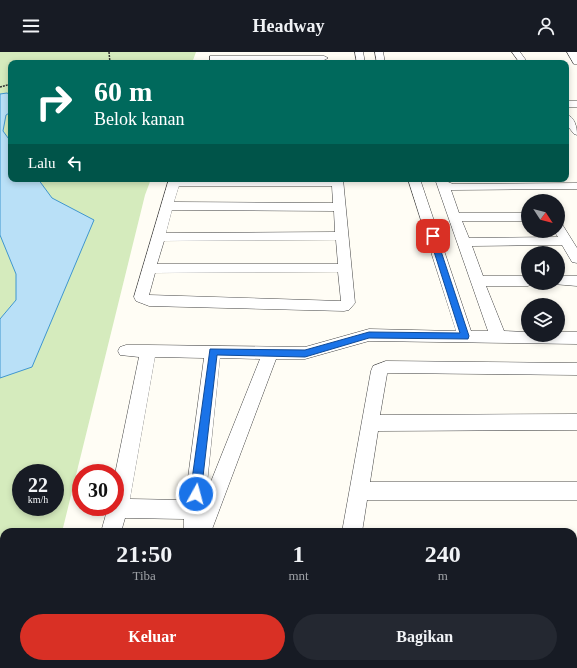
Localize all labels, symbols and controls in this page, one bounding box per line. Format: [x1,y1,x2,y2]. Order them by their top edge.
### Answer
icon: menu [20,15,42,37]
icon: person [535,15,557,37]
text: Headway [253,16,325,36]
icon: right [28,76,80,128]
text: 60 m [94,76,152,107]
text: Belok kanan [94,109,184,129]
icon: left [64,152,86,174]
text: Lalu [28,155,56,171]
north arrow [521,194,565,238]
map controls [521,194,565,342]
pin [416,219,450,253]
icon: arrive [422,225,444,247]
button: sound [521,246,565,290]
button: layers [521,298,565,342]
speed limit sign: 30 [72,464,124,516]
position arrow [175,473,217,515]
text: 22 [28,474,48,496]
text: km/h [28,494,48,505]
text: 21:50 [116,541,172,567]
text: 1 [292,541,304,567]
text: 240 [425,541,461,567]
text: Tiba [133,568,156,583]
text: mnt [288,568,309,583]
text: m [438,568,448,583]
button: Keluar [20,614,285,660]
button: Bagikan [293,614,557,660]

